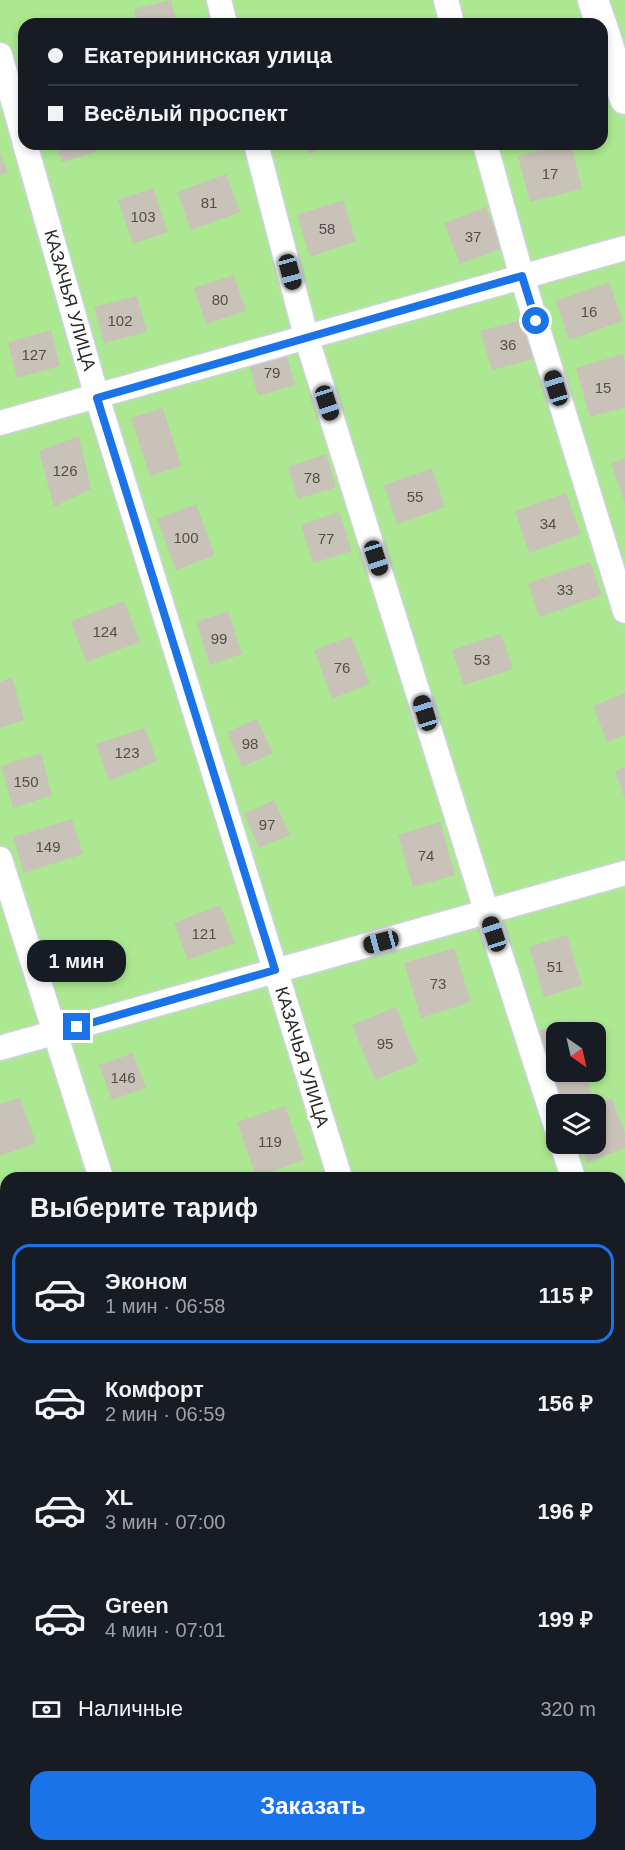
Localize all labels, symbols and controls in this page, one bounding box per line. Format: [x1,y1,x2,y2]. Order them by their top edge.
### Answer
text: Екатерининская улица [84,43,332,68]
text: Весёлый проспект [84,101,288,126]
house number: 17 [542,165,558,182]
house number: 81 [201,194,217,211]
house number: 103 [130,208,156,225]
house number: 58 [319,220,335,237]
street label: КАЗАЧЬЯ УЛИЦА [40,227,100,373]
house number: 37 [465,228,481,245]
car [277,252,303,292]
house number: 80 [212,291,228,308]
house number: 16 [581,303,597,320]
route start [522,307,549,334]
house number: 102 [107,312,133,329]
house number: 36 [500,336,516,353]
house number: 127 [21,346,47,363]
house number: 79 [264,364,280,381]
car [542,368,570,408]
house number: 15 [595,379,611,396]
car [313,383,341,423]
house number: 126 [52,462,78,479]
house number: 78 [304,469,320,486]
house number: 55 [407,488,423,505]
house number: 34 [540,515,556,532]
house number: 100 [173,529,199,546]
house number: 77 [318,530,334,547]
car [362,538,390,578]
house number: 33 [557,581,573,598]
house number: 124 [92,623,118,640]
house number: 99 [211,630,227,647]
house number: 53 [474,651,490,668]
house number: 76 [334,659,350,676]
car [411,693,439,733]
house number: 98 [242,735,258,752]
house number: 123 [114,744,140,761]
house number: 150 [13,773,39,790]
house number: 97 [259,816,275,833]
house number: 149 [35,838,61,855]
house number: 74 [418,847,434,864]
car [480,914,508,954]
house number: 121 [191,925,217,942]
car [361,929,401,955]
callout: 1 мин [28,940,127,982]
text: 1 мин [49,950,104,972]
house number: 51 [547,958,563,975]
house number: 73 [430,975,446,992]
street label: КАЗАЧЬЯ УЛИЦА [271,984,333,1130]
route end [63,1013,90,1040]
north arrow [546,1022,606,1082]
map controls [546,1022,606,1154]
house number: 95 [377,1035,393,1052]
house number: 146 [110,1069,136,1086]
button: layers [546,1094,606,1154]
house number: 119 [258,1133,282,1150]
text: Выберите тариф [30,1193,258,1223]
icon: car [33,1267,87,1321]
text: Эконом [105,1269,188,1294]
text: 115 ₽ [539,1283,593,1308]
text: 1 мин · 06:58 [105,1295,225,1317]
icon: car [33,1375,87,1429]
text: Комфорт [105,1377,204,1402]
text: 156 ₽ [537,1391,593,1416]
text: 2 мин · 06:59 [105,1403,225,1425]
icon: car [33,1483,87,1537]
text: XL [105,1485,133,1510]
text: 196 ₽ [537,1499,593,1524]
text: 3 мин · 07:00 [105,1511,225,1533]
icon: car [33,1591,87,1645]
text: Green [105,1593,169,1618]
text: 199 ₽ [537,1607,593,1632]
text: 4 мин · 07:01 [105,1619,225,1641]
icon: cash [30,1693,63,1726]
text: Наличные [78,1696,183,1721]
text: 320 m [540,1698,596,1720]
button: Заказать [30,1771,596,1840]

